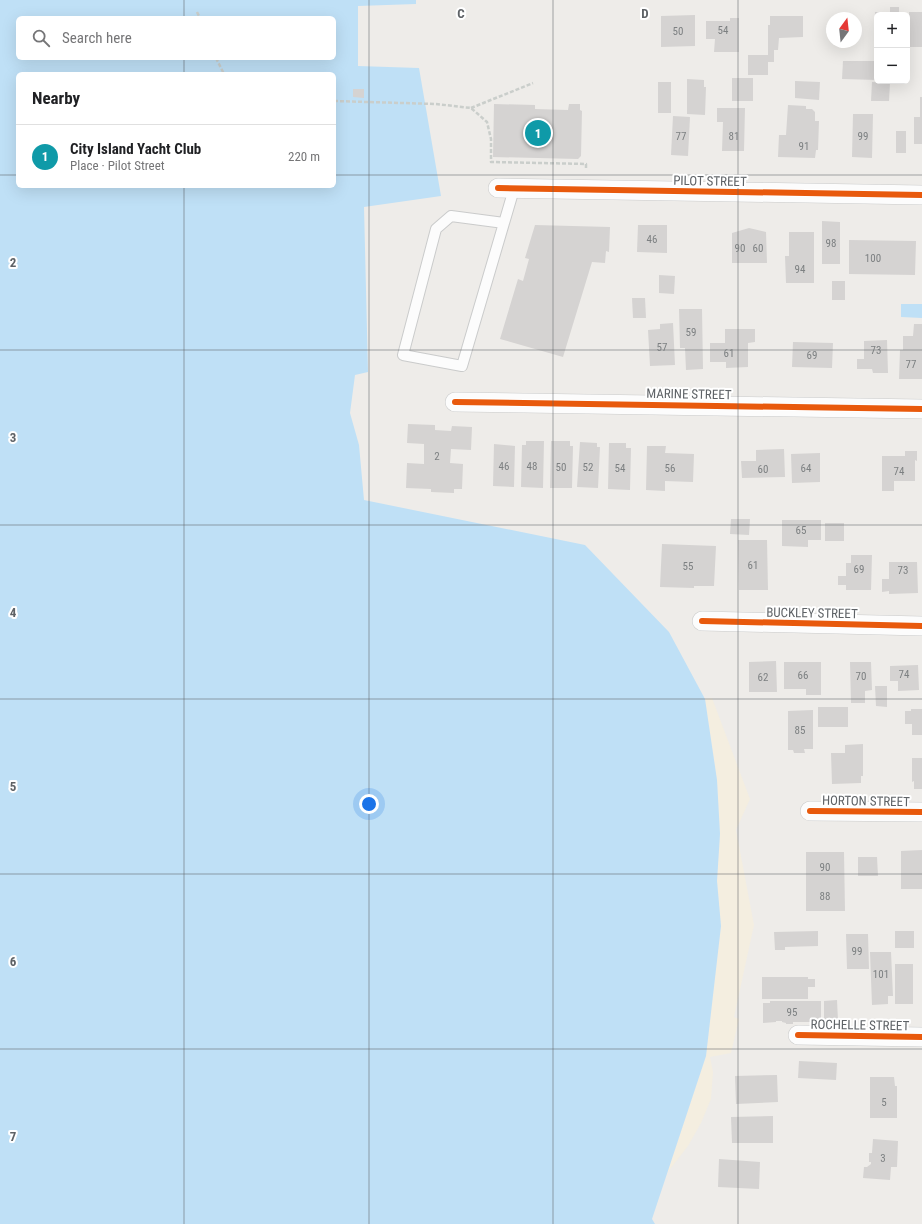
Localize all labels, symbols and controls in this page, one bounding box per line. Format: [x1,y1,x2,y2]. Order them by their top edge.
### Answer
text: C [457,6,465,21]
text: D [641,6,649,21]
north arrow [826,12,862,48]
map controls [874,12,910,84]
button: + [874,12,910,48]
search box [16,16,336,60]
house number: 54 [718,24,729,37]
house number: 50 [673,25,683,38]
icon: search [30,27,52,49]
text: Search here [62,29,132,47]
button: − [874,48,910,84]
text: Nearby [32,88,80,108]
pin: 1 [525,118,551,148]
house number: 77 [676,130,686,143]
house number: 81 [729,130,739,143]
house number: 99 [858,130,868,143]
text: City Island Yacht Club [70,140,201,158]
house number: 91 [799,140,809,153]
text: 1 [42,149,48,164]
text: 220 m [288,149,320,164]
text: Place · Pilot Street [70,158,165,173]
street label: PILOT STREET [673,173,747,189]
house number: 46 [647,233,657,246]
house number: 98 [826,237,836,250]
house number: 90 [735,242,745,255]
house number: 60 [753,242,763,255]
house number: 100 [865,252,881,265]
text: 2 [10,255,17,270]
house number: 94 [795,263,806,276]
house number: 59 [686,326,696,339]
house number: 57 [657,341,667,354]
house number: 73 [871,344,881,357]
house number: 61 [724,347,734,360]
house number: 69 [807,349,817,362]
house number: 77 [906,358,916,371]
street label: MARINE STREET [646,386,732,402]
text: 3 [10,430,16,445]
house number: 2 [434,450,440,463]
house number: 46 [499,460,509,473]
house number: 48 [527,460,537,473]
house number: 50 [556,461,566,474]
house number: 52 [583,461,593,474]
house number: 54 [615,462,626,475]
house number: 56 [665,462,675,475]
house number: 64 [801,462,812,475]
house number: 60 [758,463,768,476]
house number: 74 [894,465,905,478]
house number: 65 [796,524,806,537]
house number: 61 [748,559,758,572]
house number: 55 [683,560,693,573]
house number: 69 [854,563,864,576]
house number: 73 [898,564,908,577]
text: 4 [10,605,17,620]
street label: BUCKLEY STREET [766,605,858,621]
house number: 74 [899,668,910,681]
house number: 66 [798,669,808,682]
house number: 70 [856,670,866,683]
house number: 62 [758,671,768,684]
house number: 85 [795,724,805,737]
text: 5 [10,779,17,794]
street label: HORTON STREET [822,793,910,809]
your location [359,794,379,814]
house number: 90 [820,861,830,874]
house number: 88 [820,890,830,903]
house number: 99 [852,945,862,958]
text: 6 [10,954,17,969]
house number: 101 [873,968,889,981]
house number: 95 [787,1006,797,1019]
street label: ROCHELLE STREET [811,1017,910,1033]
house number: 5 [881,1096,887,1109]
text: 7 [10,1129,17,1144]
house number: 3 [880,1152,886,1165]

